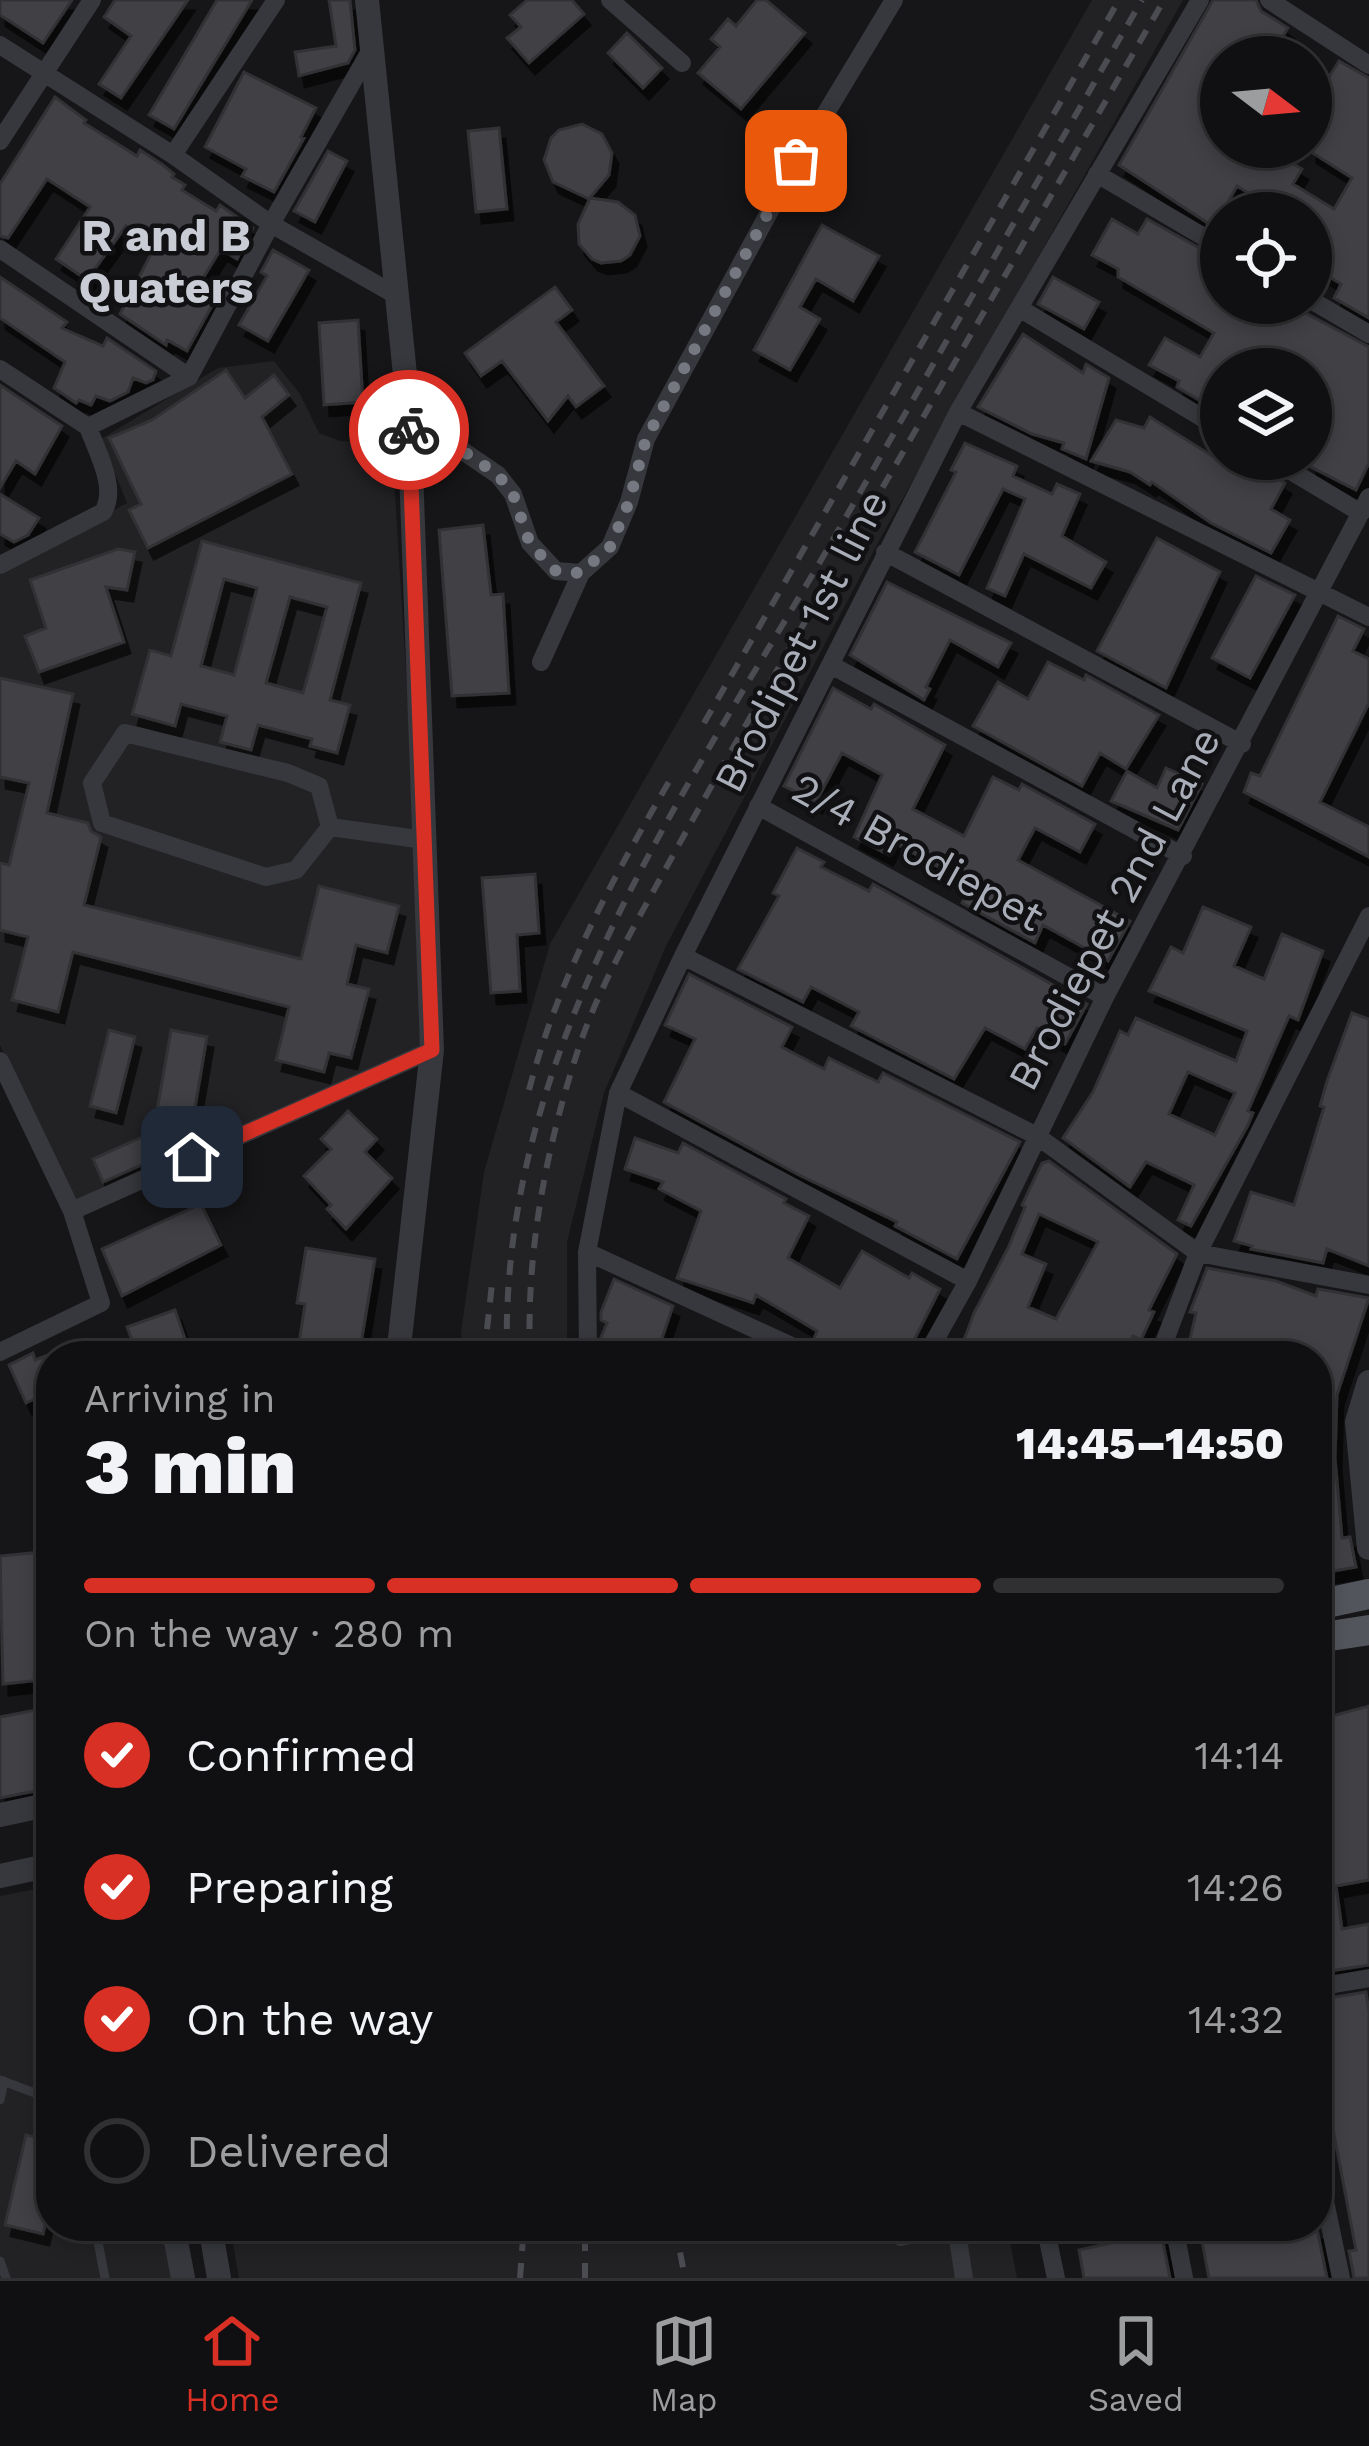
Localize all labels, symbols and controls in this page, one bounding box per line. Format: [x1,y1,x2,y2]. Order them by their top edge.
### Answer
north arrow [1200,36,1332,168]
map controls [1200,36,1332,480]
pin [745,110,847,212]
icon: bag [763,128,829,194]
button: locate [1200,192,1332,324]
district label: R and B Quaters [79,209,253,314]
button: layers [1200,348,1332,480]
courier [349,370,469,490]
icon: bike [376,397,442,463]
street label: Brodipet 1st line [704,482,898,800]
street label: Brodiepet 2nd Lane [998,720,1230,1098]
street label: 2/4 Brodiepet [784,763,1052,941]
pin [141,1106,243,1208]
icon: home [159,1124,225,1190]
text: Arriving in [84,1376,275,1421]
text: 14:45–14:50 [1016,1417,1284,1470]
text: 3 min [84,1420,296,1512]
text: On the way · 280 m [84,1611,454,1656]
icon: check [84,1722,150,1788]
text: Confirmed [186,1729,417,1782]
text: 14:14 [1194,1733,1284,1778]
icon: check [84,1854,150,1920]
text: Preparing [186,1861,393,1914]
text: 14:26 [1187,1865,1284,1910]
icon: check [84,1986,150,2052]
text: On the way [186,1993,433,2046]
text: 14:32 [1188,1997,1284,2042]
text: Delivered [186,2125,391,2178]
tab: Home [185,2308,280,2419]
tab: Map [650,2308,717,2419]
tab: Saved [1088,2308,1184,2419]

